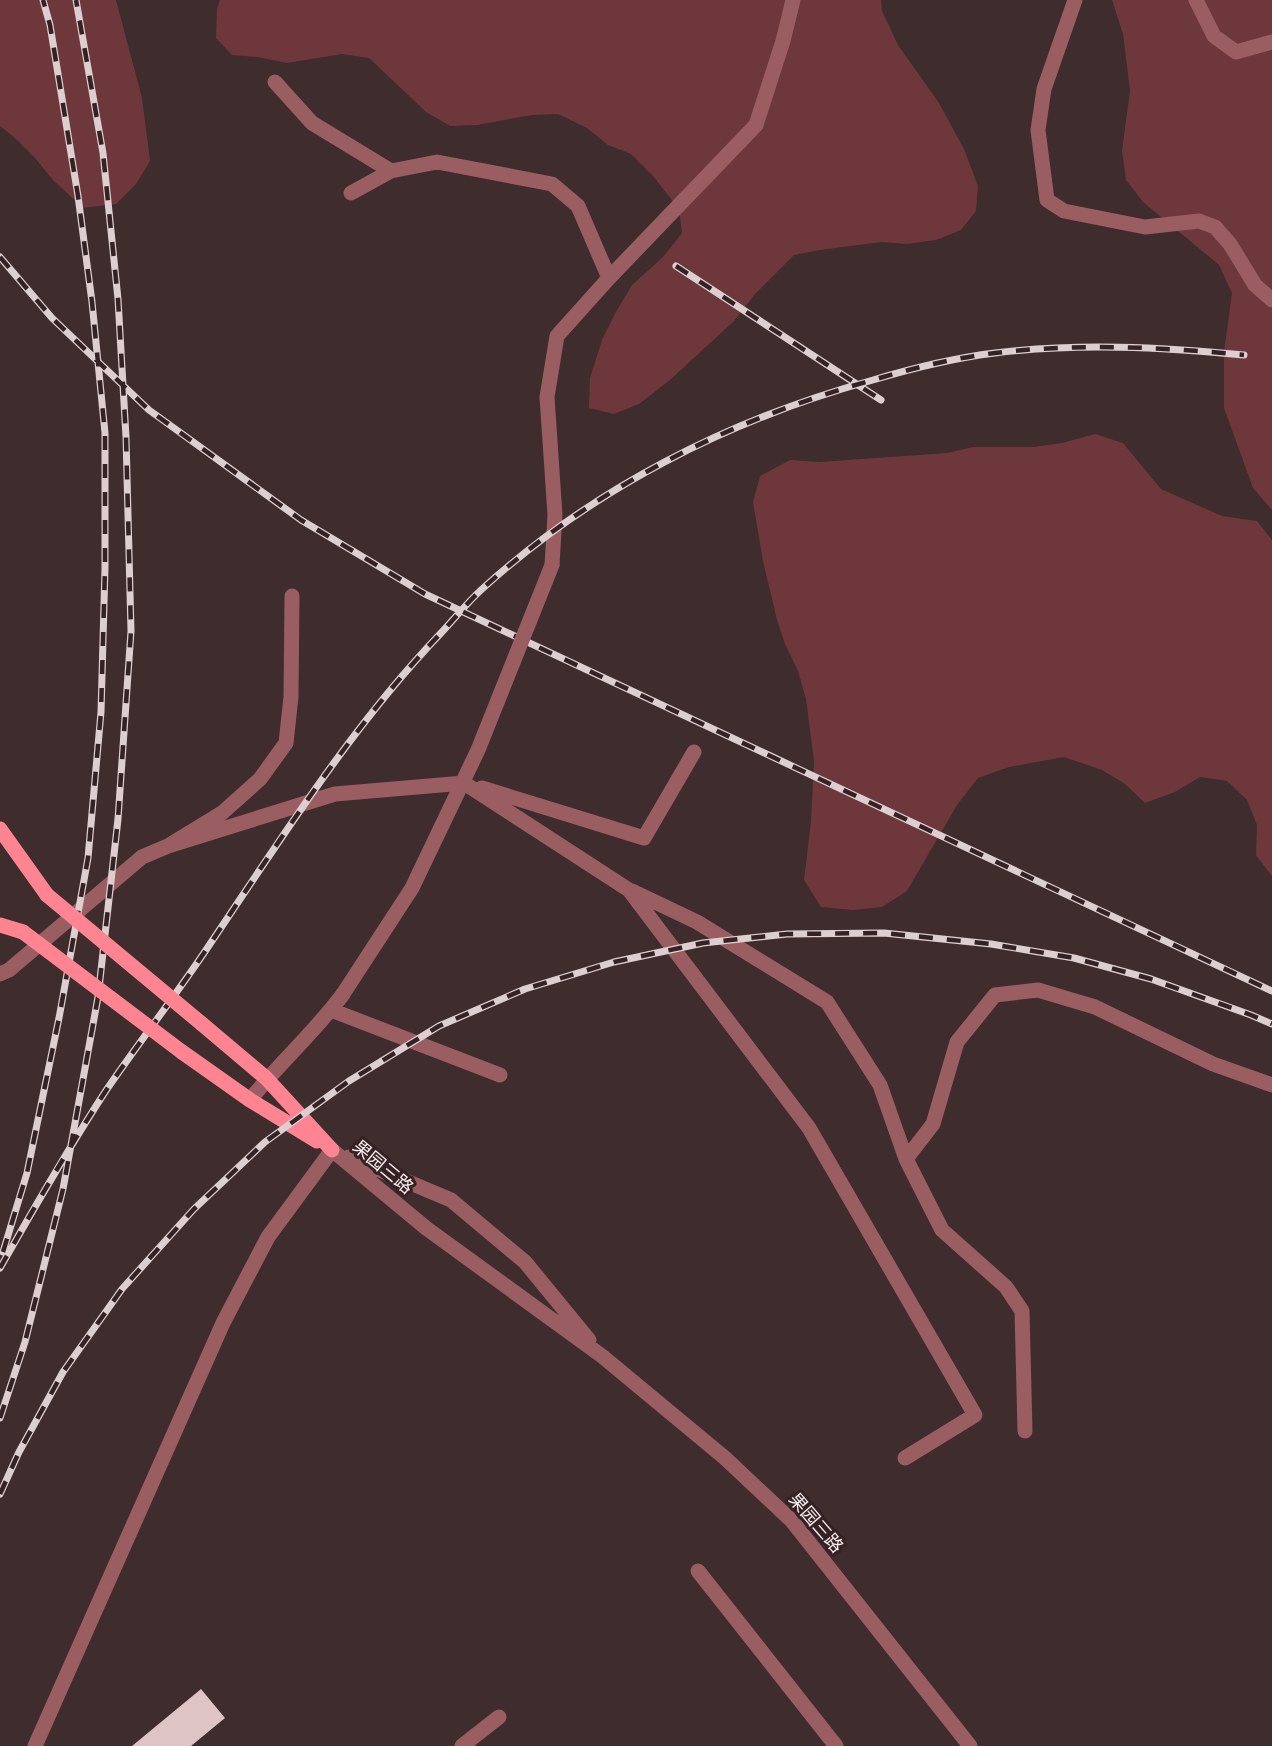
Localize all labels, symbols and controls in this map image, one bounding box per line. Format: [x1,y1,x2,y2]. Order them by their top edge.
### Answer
street label: 果园三路 [348,1135,418,1199]
street label: 果园三路 [784,1488,849,1557]

